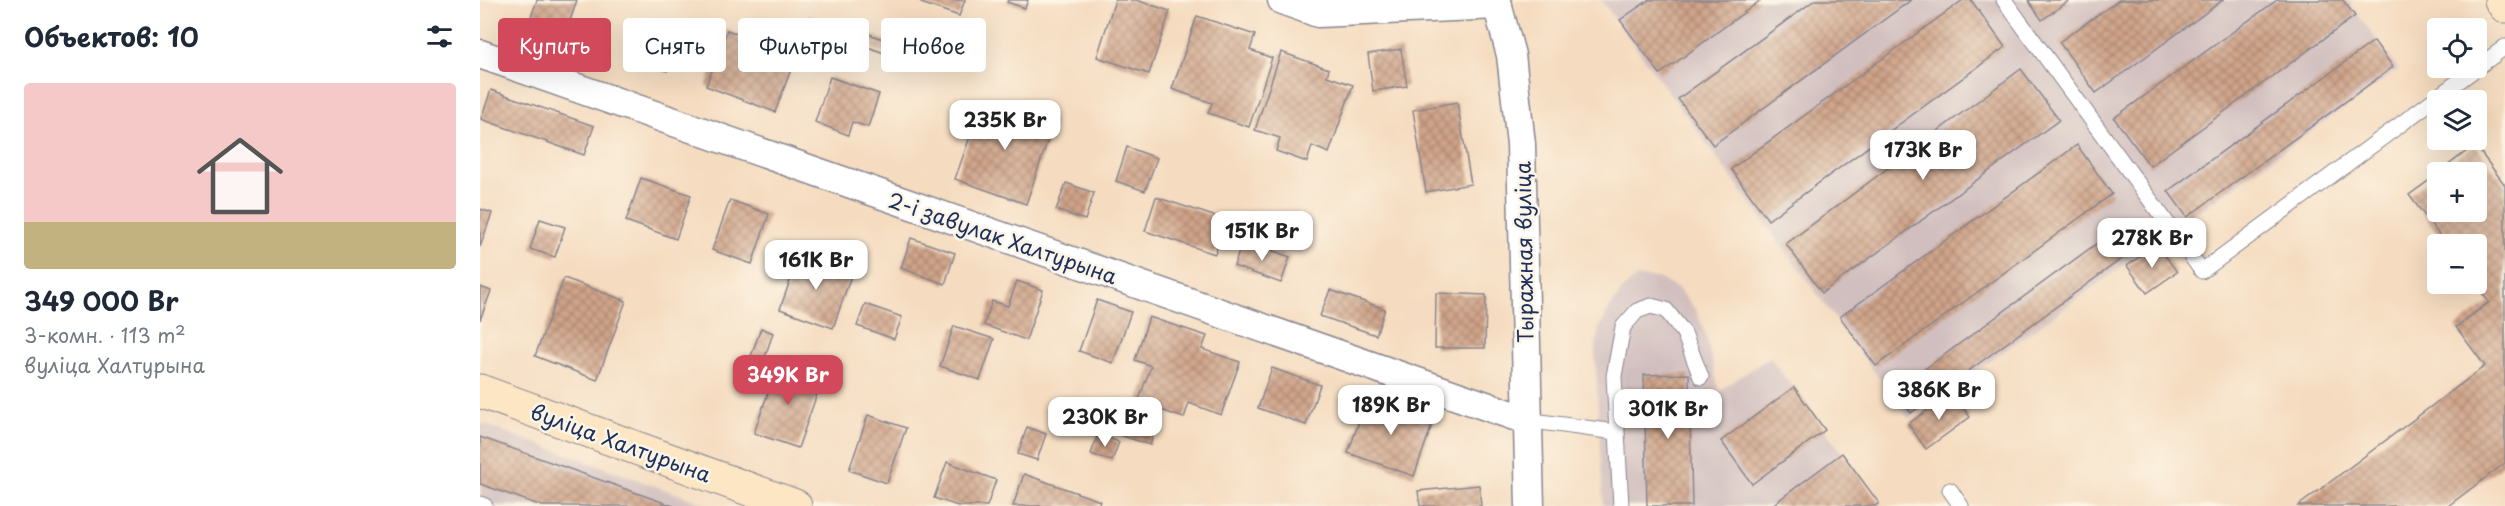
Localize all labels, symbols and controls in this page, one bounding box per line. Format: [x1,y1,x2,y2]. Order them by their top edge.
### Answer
text: Объектов: 10 [24,17,199,56]
chip: Купить [498,18,611,72]
chip: Снять [623,18,726,72]
chip: Фильтры [738,18,869,72]
chip: Новое [881,18,986,72]
map controls [2427,18,2487,294]
button: locate [2427,18,2487,78]
icon: filters [423,20,456,53]
button: layers [2427,90,2487,150]
pin: 235K Br [950,100,1060,151]
text: 235K Br [964,104,1046,134]
icon: home [186,122,294,230]
pin: 173K Br [1868,130,1978,181]
text: 173K Br [1884,134,1962,164]
street label: Тыражная вуліца [1505,161,1541,343]
button: + [2427,162,2487,222]
street label: 2-і завулак Халтурына [884,183,1122,291]
pin: 151K Br [1207,211,1317,262]
text: 151K Br [1225,215,1299,245]
pin: 278K Br [2097,218,2207,269]
text: 278K Br [2111,222,2193,252]
button: − [2427,234,2487,294]
pin: 161K Br [761,240,871,291]
text: 161K Br [779,244,853,274]
text: 349 000 Br [24,281,179,320]
text: 3-комн. · 113 m² [24,320,186,350]
text: вуліца Халтурына [24,350,205,380]
pin: 349K Br [733,355,843,406]
text: 349K Br [747,359,829,389]
pin: 386K Br [1884,370,1994,421]
text: 386K Br [1897,374,1981,404]
pin: 189K Br [1336,385,1446,436]
text: 189K Br [1352,389,1430,419]
pin: 301K Br [1613,389,1723,440]
text: 301K Br [1628,393,1708,423]
street label: вуліца Халтурына [526,394,716,490]
pin: 230K Br [1050,397,1160,448]
text: 230K Br [1062,401,1148,431]

